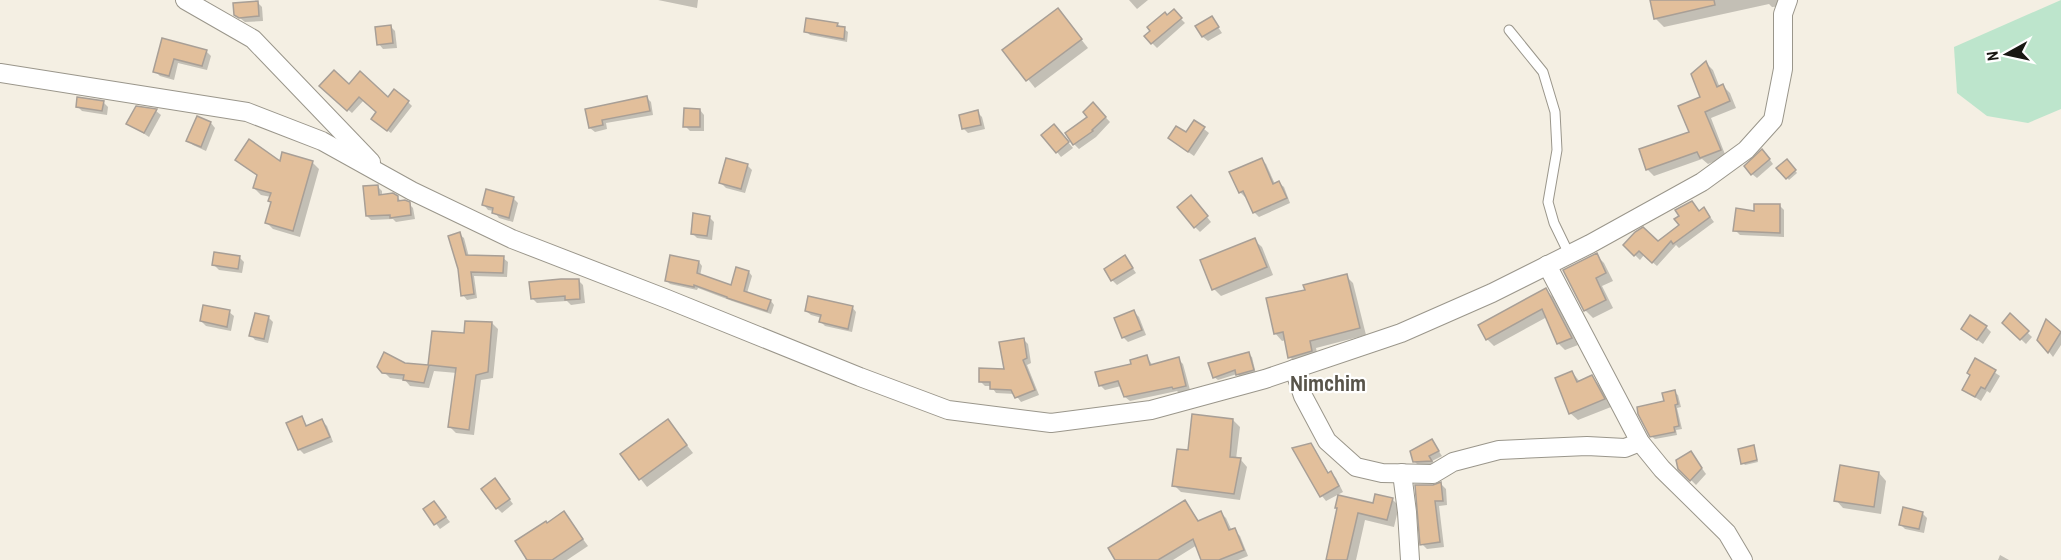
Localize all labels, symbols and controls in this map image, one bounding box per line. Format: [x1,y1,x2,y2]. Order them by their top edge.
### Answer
north arrow [1977,24,2037,84]
text: N [1981,50,2004,62]
district label: Nimchim [1290,368,1366,398]

